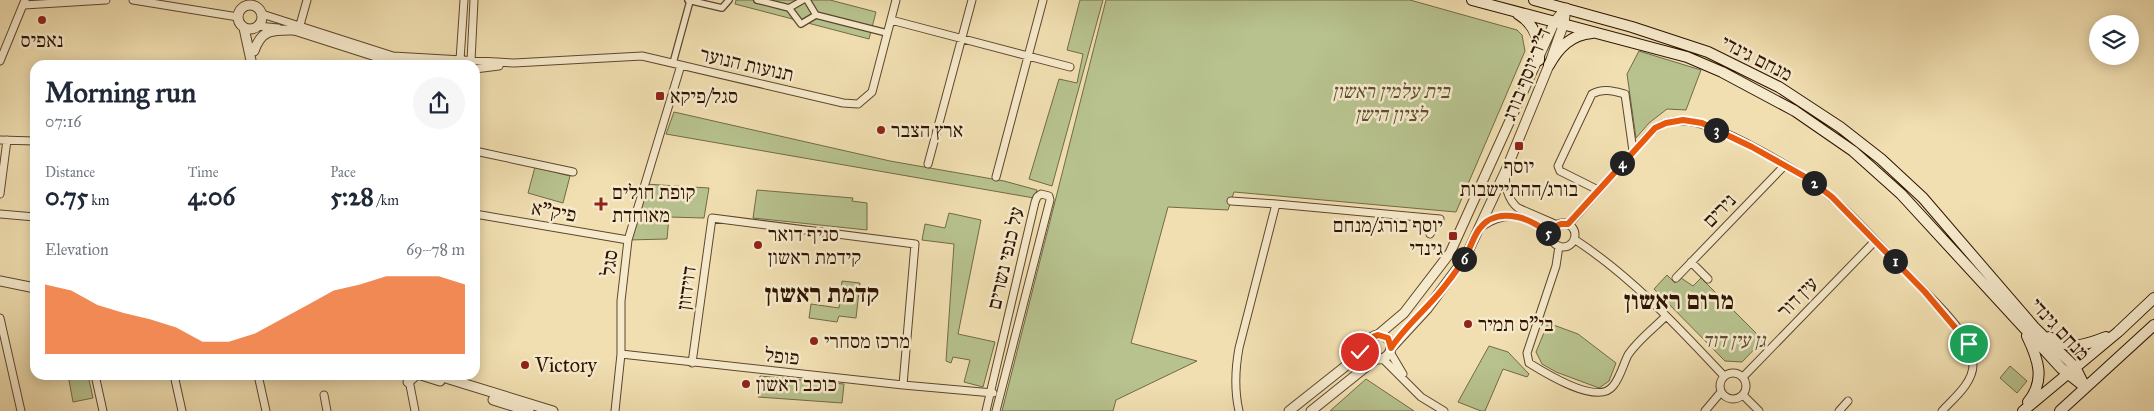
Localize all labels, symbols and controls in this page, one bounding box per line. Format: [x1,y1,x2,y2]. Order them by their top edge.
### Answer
marker: נאפיס [36,14,48,26]
map controls [2089,15,2139,65]
button: layers [2089,15,2139,65]
street label: ד"ר יוסף בורג [1497,24,1555,124]
place label: נאפיס [21,28,63,52]
street label: מנחם גינדי [1717,30,1797,86]
street label: תנועות הנוער [698,42,796,86]
text: Morning run [45,75,196,110]
button: share [413,77,465,129]
park label: בית עלמין ראשון לציון הישן [1332,79,1451,126]
place label: סגל/פיקא [670,84,738,108]
marker: סגל/פיקא [654,90,666,102]
text: 07:16 [45,112,81,131]
place label: ארץ הצבר [891,118,963,142]
pin: 3 [1704,118,1728,142]
text: 3 [1714,122,1719,139]
marker: ארץ הצבר [875,124,887,136]
marker: יוסף בורג/ההתיישבות [1513,140,1525,152]
pin: 4 [1610,150,1634,176]
place label: יוסף בורג/ההתיישבות [1460,154,1578,201]
text: 4 [1619,155,1626,172]
text: Distance [45,164,95,181]
text: Time [188,164,219,181]
text: Pace [330,164,356,181]
pin: 2 [1802,170,1826,196]
text: 2 [1811,175,1818,192]
place label: קופת חולים מאוחדת [612,180,696,227]
text: 0.75 [45,181,88,212]
text: 4:06 [188,181,235,212]
text: 5:28 [330,181,374,212]
street label: נירים [1697,188,1741,232]
text: km [88,192,110,209]
text: /km [374,192,399,209]
street label: פיק"א [530,195,578,227]
marker: קופת חולים מאוחדת [594,197,608,211]
street label: על כנפי נשרים [982,204,1028,312]
place label: יוסף בורג/מנחם גינדי [1333,213,1443,260]
pin: 5 [1536,220,1560,246]
place label: סניף דואר קידמת ראשון [768,222,861,269]
text: 5 [1545,225,1552,242]
marker: יוסף בורג/מנחם גינדי [1447,230,1459,242]
marker: סניף דואר קידמת ראשון [752,239,764,251]
text: Elevation [45,240,109,259]
text: 69–78 m [406,240,465,259]
pin: 6 [1452,246,1476,272]
street label: סגל [595,248,623,278]
pin: 1 [1882,248,1908,274]
text: 6 [1461,251,1468,268]
text: 1 [1893,253,1898,270]
street label: דוידזון [671,264,701,312]
street label: עין דור [1772,272,1822,322]
district label: קדמת ראשון [765,278,879,309]
district label: מרום ראשון [1624,285,1734,316]
street label: מנחם גינדי [2025,293,2095,365]
place label: בי"ס תמיר [1478,312,1554,336]
marker: בי"ס תמיר [1462,318,1474,330]
pin [1948,323,1990,365]
park label: גן עין דוד [1702,328,1767,352]
place label: מרכז מסחרי [824,329,910,353]
icon: arrive [1955,330,1983,358]
pin [1339,331,1381,373]
marker: מרכז מסחרי [808,335,820,347]
icon: check [1346,338,1374,366]
street label: פופל [763,342,801,370]
place label: Victory [534,353,598,377]
marker: Victory [519,359,531,371]
place label: כוכב ראשון [756,372,837,396]
marker: כוכב ראשון [740,378,752,390]

